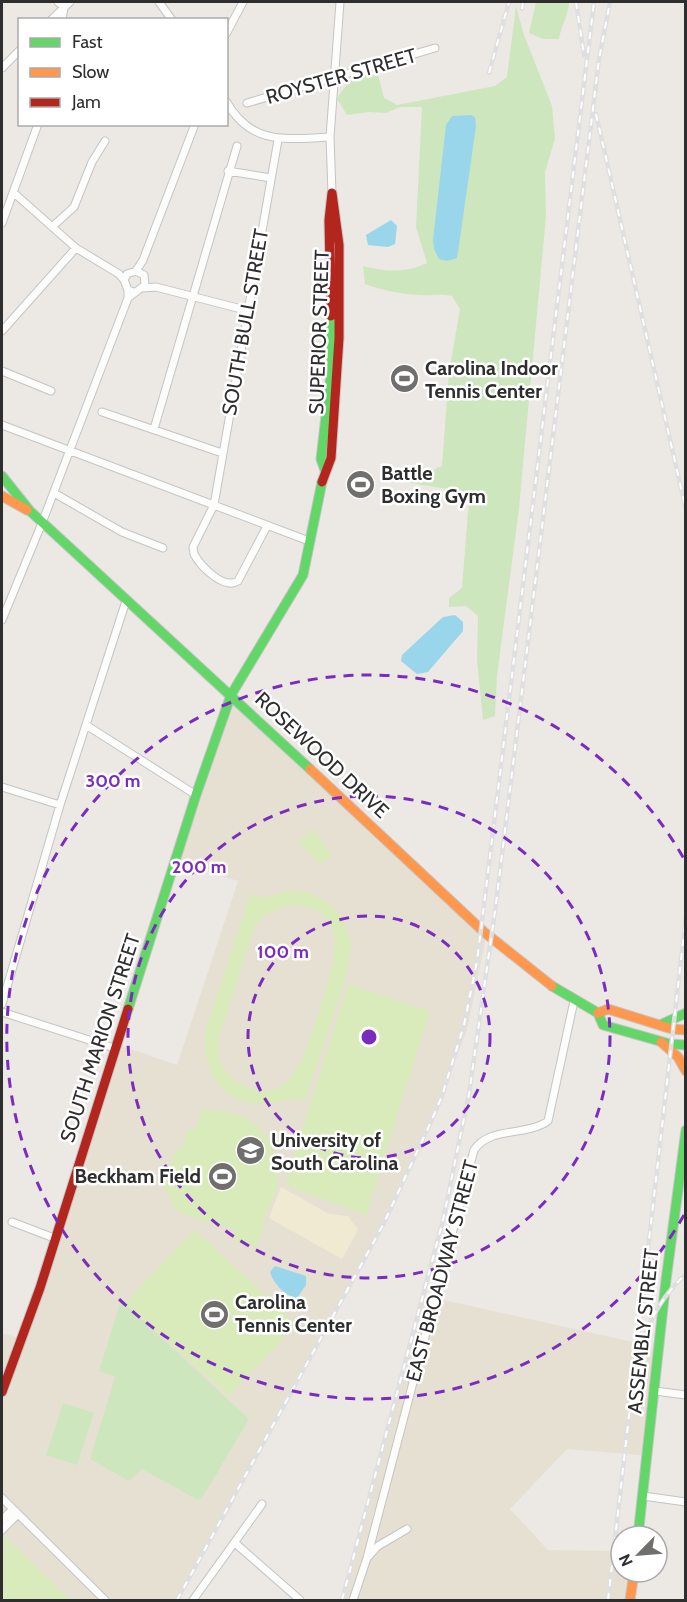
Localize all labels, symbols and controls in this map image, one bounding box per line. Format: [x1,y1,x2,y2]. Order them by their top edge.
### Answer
legend [18,18,228,126]
text: Fast [72,31,103,53]
street label: ROYSTER STREET [263,43,419,109]
text: Slow [72,61,109,83]
text: Jam [71,91,101,113]
street label: SOUTH BULL STREET [217,227,273,417]
street label: SUPERIOR STREET [304,249,334,415]
place label: Carolina Indoor Tennis Center [425,356,558,403]
sports icon: Carolina Indoor Tennis Center [388,363,420,395]
place label: Battle Boxing Gym [381,461,486,508]
sports icon: Battle Boxing Gym [344,469,376,501]
street label: ROSEWOOD DRIVE [250,687,394,823]
text: 300 m [86,770,140,792]
text: 200 m [172,856,226,878]
street label: SOUTH MARION STREET [55,930,145,1145]
text: 100 m [257,941,309,963]
centre of rings [359,1027,379,1047]
place label: University of South Carolina [271,1128,398,1175]
school or university icon: University of South Carolina [234,1135,266,1167]
street label: EAST BROADWAY STREET [401,1157,483,1384]
sports icon: Beckham Field [206,1160,238,1192]
place label: Beckham Field [74,1164,201,1188]
street label: ASSEMBLY STREET [622,1247,664,1415]
place label: Carolina Tennis Center [235,1290,352,1337]
sports icon: Carolina Tennis Center [198,1298,230,1330]
north arrow [609,1524,669,1584]
text: N [615,1551,637,1569]

